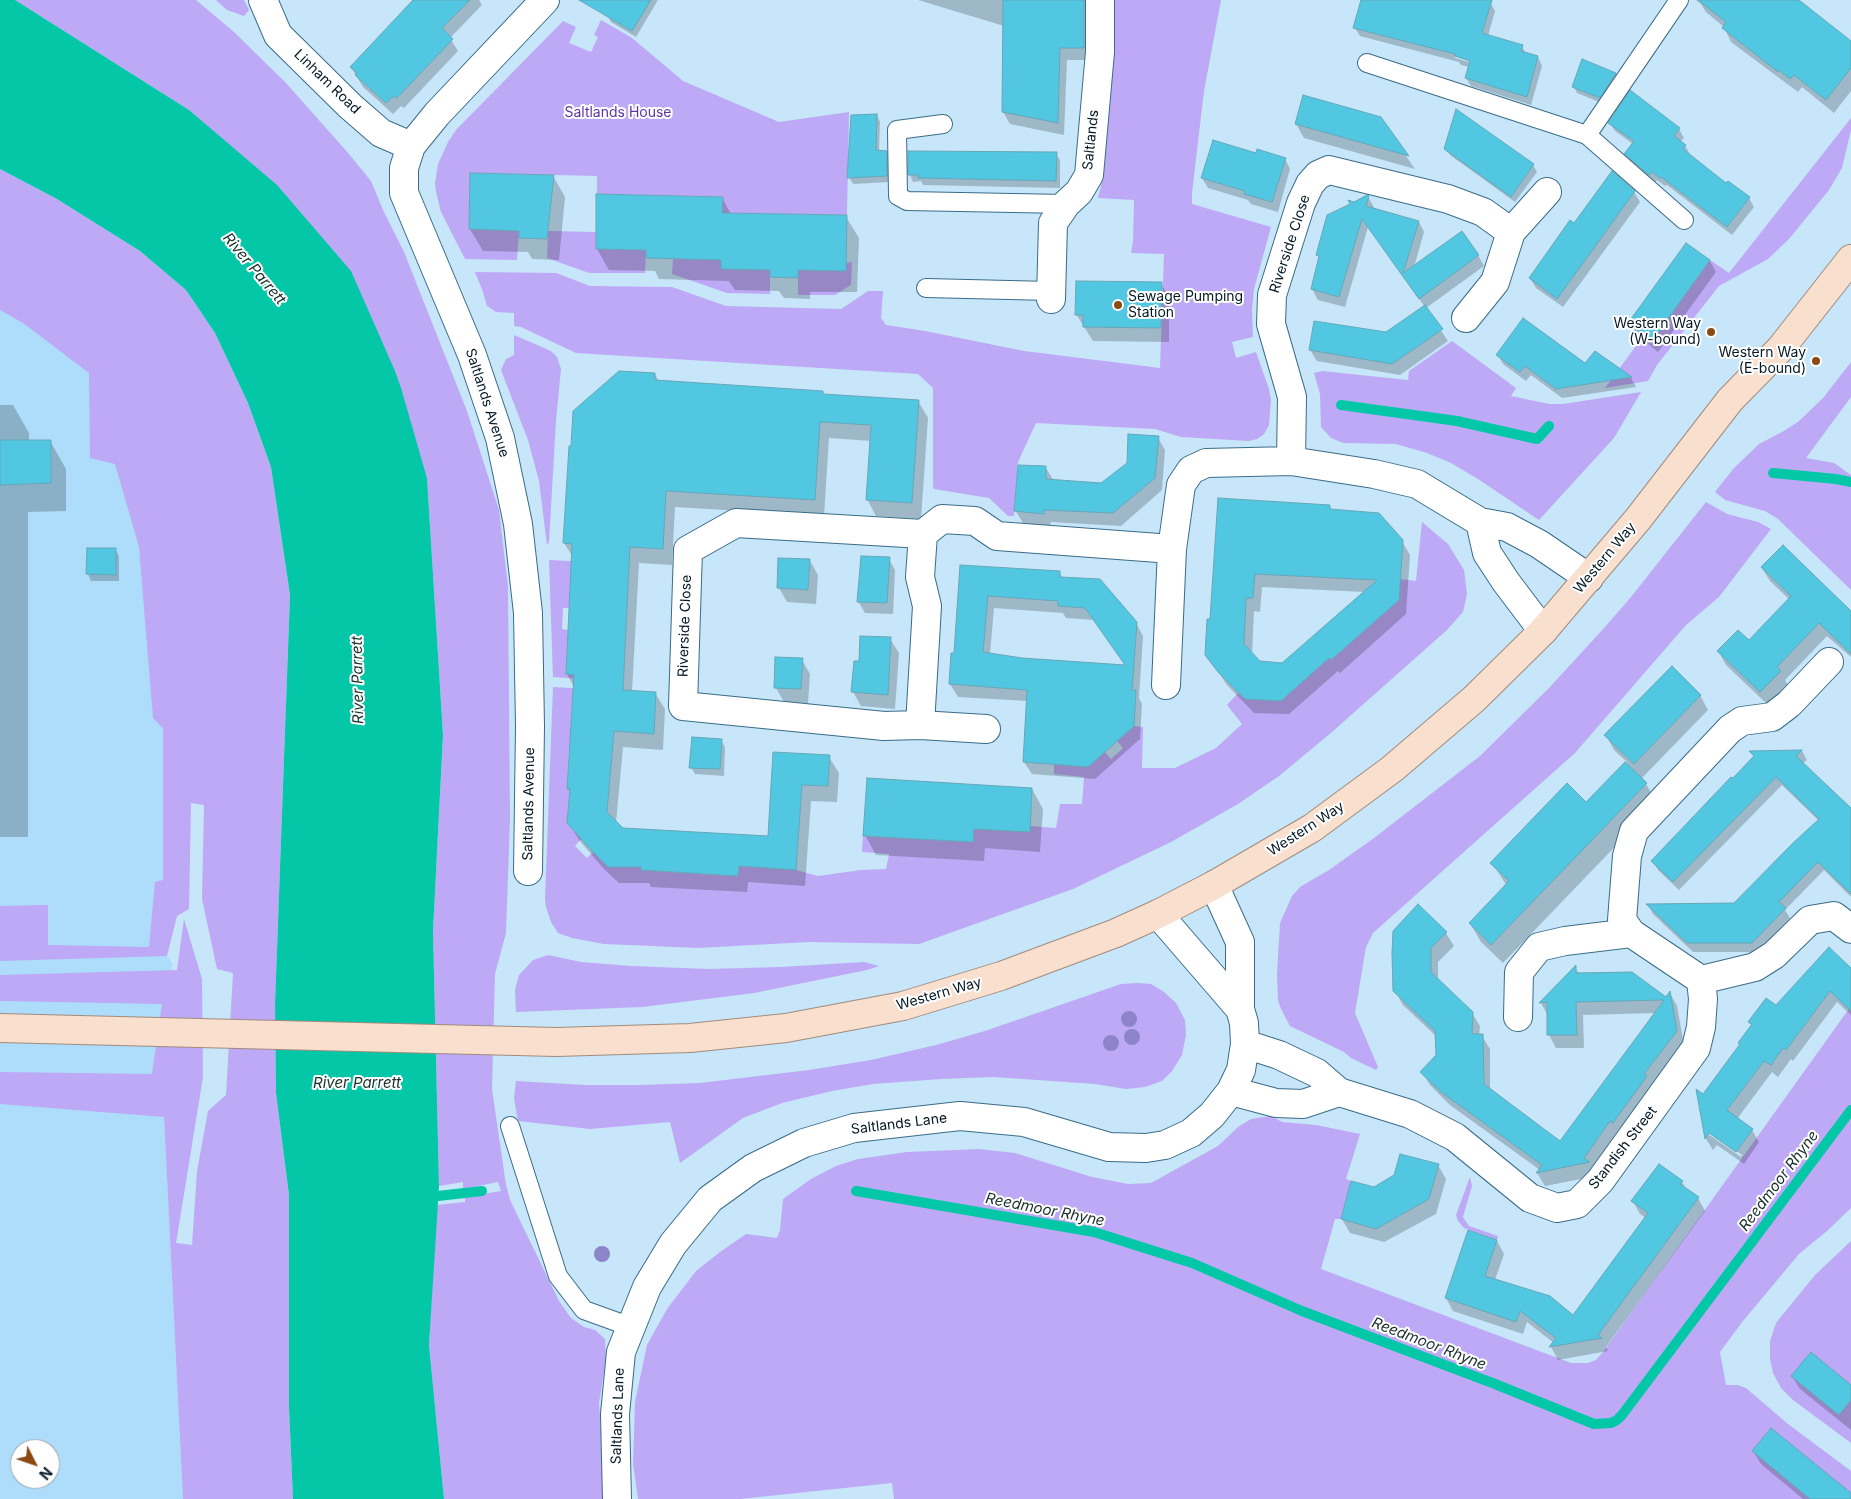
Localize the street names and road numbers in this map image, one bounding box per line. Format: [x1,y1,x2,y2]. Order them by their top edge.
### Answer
street label: Linham Road [290,46,364,118]
street label: Saltlands [1079,109,1103,171]
street label: Riverside Close [1266,193,1314,295]
street label: Saltlands Avenue [461,346,513,460]
street label: Western Way [1570,519,1640,597]
street label: Riverside Close [675,575,695,677]
street label: Saltlands Avenue [520,747,538,861]
street label: Western Way [1265,798,1347,860]
street label: Western Way [895,974,983,1014]
street label: Standish Street [1585,1103,1661,1193]
street label: Saltlands Lane [850,1110,948,1138]
street label: Saltlands Lane [608,1367,628,1465]

